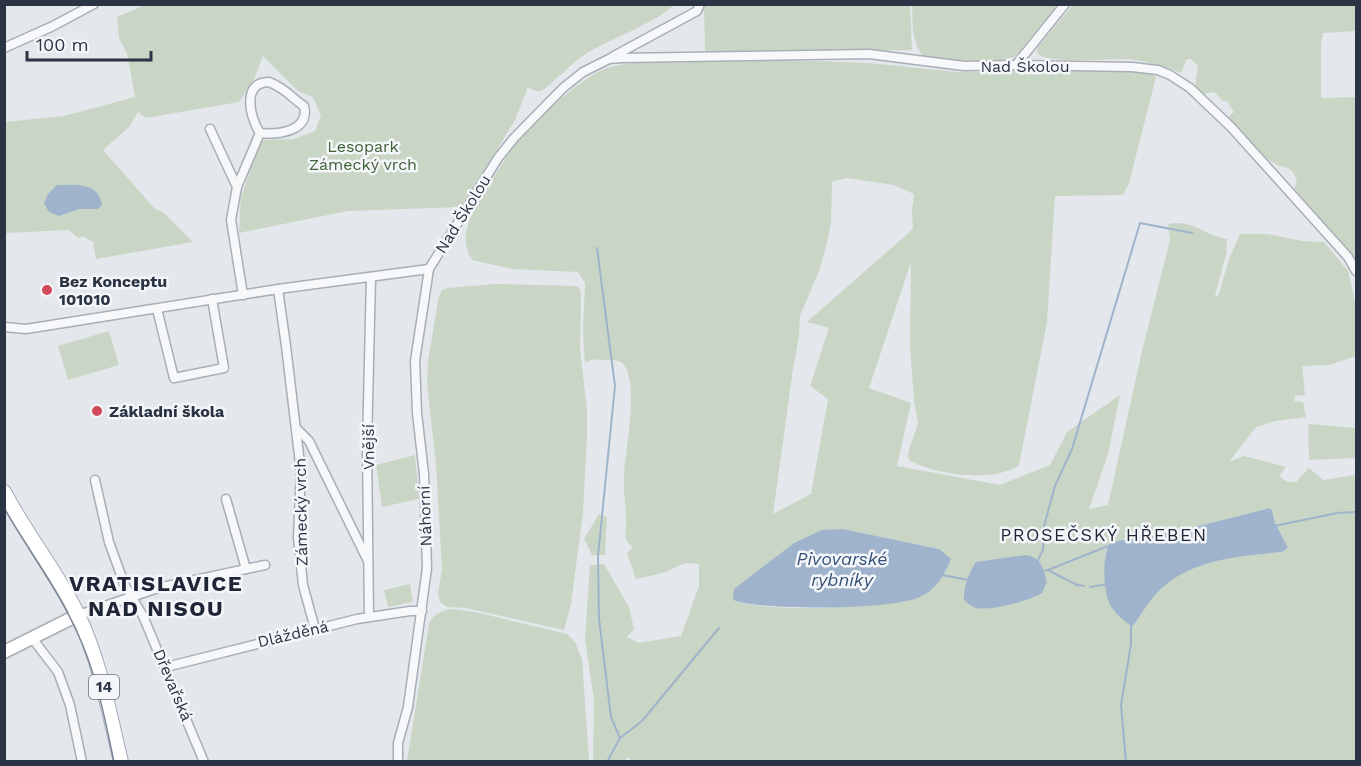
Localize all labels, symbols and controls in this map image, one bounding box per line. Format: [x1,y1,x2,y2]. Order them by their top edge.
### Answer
scale bar [27,24,152,62]
text: 100 m [36,34,89,55]
street label: Nad Školou [980,57,1070,76]
park label: Lesopark Zámecký vrch [309,137,417,174]
street label: Nad Školou [431,171,495,257]
place label: Bez Konceptu 101010 [59,272,167,309]
marker: Bez Konceptu 101010 [40,283,54,297]
place label: Základní škola [109,402,225,421]
marker: Základní škola [90,404,104,418]
street label: Vnější [359,424,378,470]
street label: Zámecký vrch [291,458,311,566]
street label: Náhorní [414,485,436,547]
district label: PROSEČSKÝ HŘEBEN [1000,524,1208,545]
water label: Pivovarské rybníky [796,548,888,590]
district label: VRATISLAVICE NAD NISOU [69,571,243,621]
street label: Dlážděná [256,617,330,651]
street label: Dřevařská [149,646,197,724]
road number: 14 [89,675,119,699]

